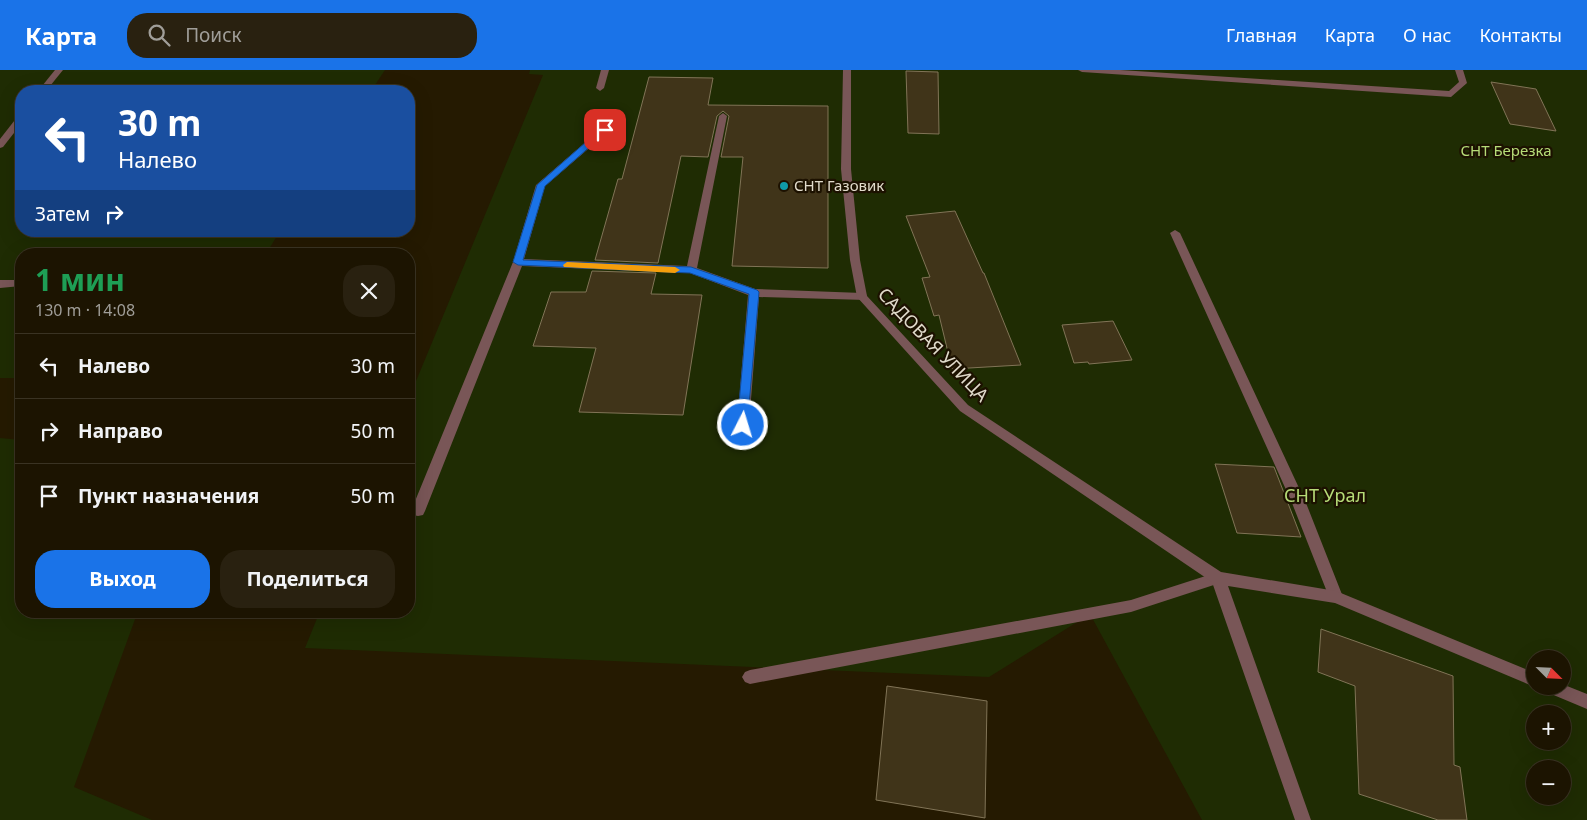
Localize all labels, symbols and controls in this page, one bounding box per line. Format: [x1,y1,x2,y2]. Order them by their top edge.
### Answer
search box [127,13,477,58]
text: Карта [25,19,97,52]
icon: search [145,21,173,49]
text: Поиск [185,22,242,48]
text: Главная [1226,23,1297,47]
text: Карта [1325,23,1375,47]
text: О нас [1403,23,1451,47]
text: Контакты [1479,23,1562,47]
text: 30 m [118,99,201,146]
icon: left [35,105,100,170]
pin [584,109,626,151]
icon: arrive [591,116,619,144]
park label: СНТ Березка [1460,140,1552,160]
text: Налево [118,144,197,174]
place label: СНТ Газовик [794,175,884,195]
marker: СНТ Газовик [778,180,790,192]
icon: right [100,200,128,228]
text: Затем [35,201,90,227]
text: 1 мин [35,259,125,300]
button: close [343,265,395,317]
street label: САДОВАЯ УЛИЦА [873,282,995,407]
text: 130 m · 14:08 [35,299,135,321]
icon: left [35,352,63,380]
text: Налево [78,353,150,379]
text: 30 m [351,353,395,379]
position arrow [716,398,768,450]
icon: right [35,417,63,445]
text: Направо [78,418,163,444]
text: 50 m [351,418,395,444]
icon: arrive [35,482,63,510]
text: Пункт назначения [78,483,259,509]
text: 50 m [351,483,395,509]
park label: СНТ Урал [1284,483,1366,507]
button: Выход [35,550,210,608]
button: Поделиться [220,550,395,608]
north arrow [1526,650,1571,695]
map controls [1526,650,1571,805]
button: + [1526,705,1571,750]
button: − [1526,760,1571,805]

